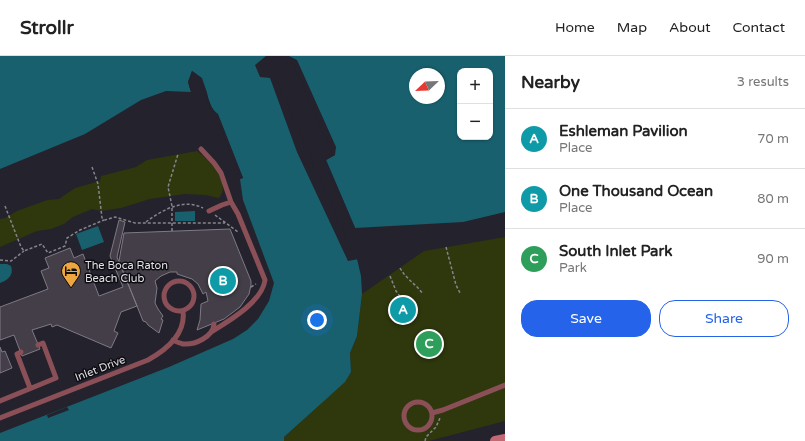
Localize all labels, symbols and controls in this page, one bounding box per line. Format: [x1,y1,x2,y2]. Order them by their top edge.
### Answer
text: Strollr [20,17,74,39]
text: Home [555,19,595,36]
text: Map [617,19,647,36]
text: About [669,19,711,36]
text: Contact [733,19,785,36]
north arrow [409,68,445,104]
map controls [457,68,493,140]
button: + [457,68,493,104]
text: Nearby [521,72,580,93]
text: 3 results [737,74,789,90]
button: − [457,104,493,140]
text: Eshleman Pavilion [559,122,688,140]
text: A [529,131,539,147]
text: 70 m [757,131,789,147]
text: Place [559,140,592,156]
text: One Thousand Ocean [559,182,713,200]
text: B [529,191,539,207]
text: 80 m [757,191,789,207]
text: Place [559,200,592,216]
text: South Inlet Park [559,242,672,260]
text: C [529,251,539,267]
text: 90 m [757,251,789,267]
place label: The Boca Raton Beach Club [85,259,168,285]
hotel icon: The Boca Raton Beach Club [60,260,82,288]
text: Park [559,260,587,276]
pin: B [210,266,236,296]
pin: A [390,295,416,325]
button: Save [521,300,651,337]
button: Share [659,300,789,337]
your location [307,310,327,330]
pin: C [416,329,442,359]
street label: Inlet Drive [73,353,127,384]

